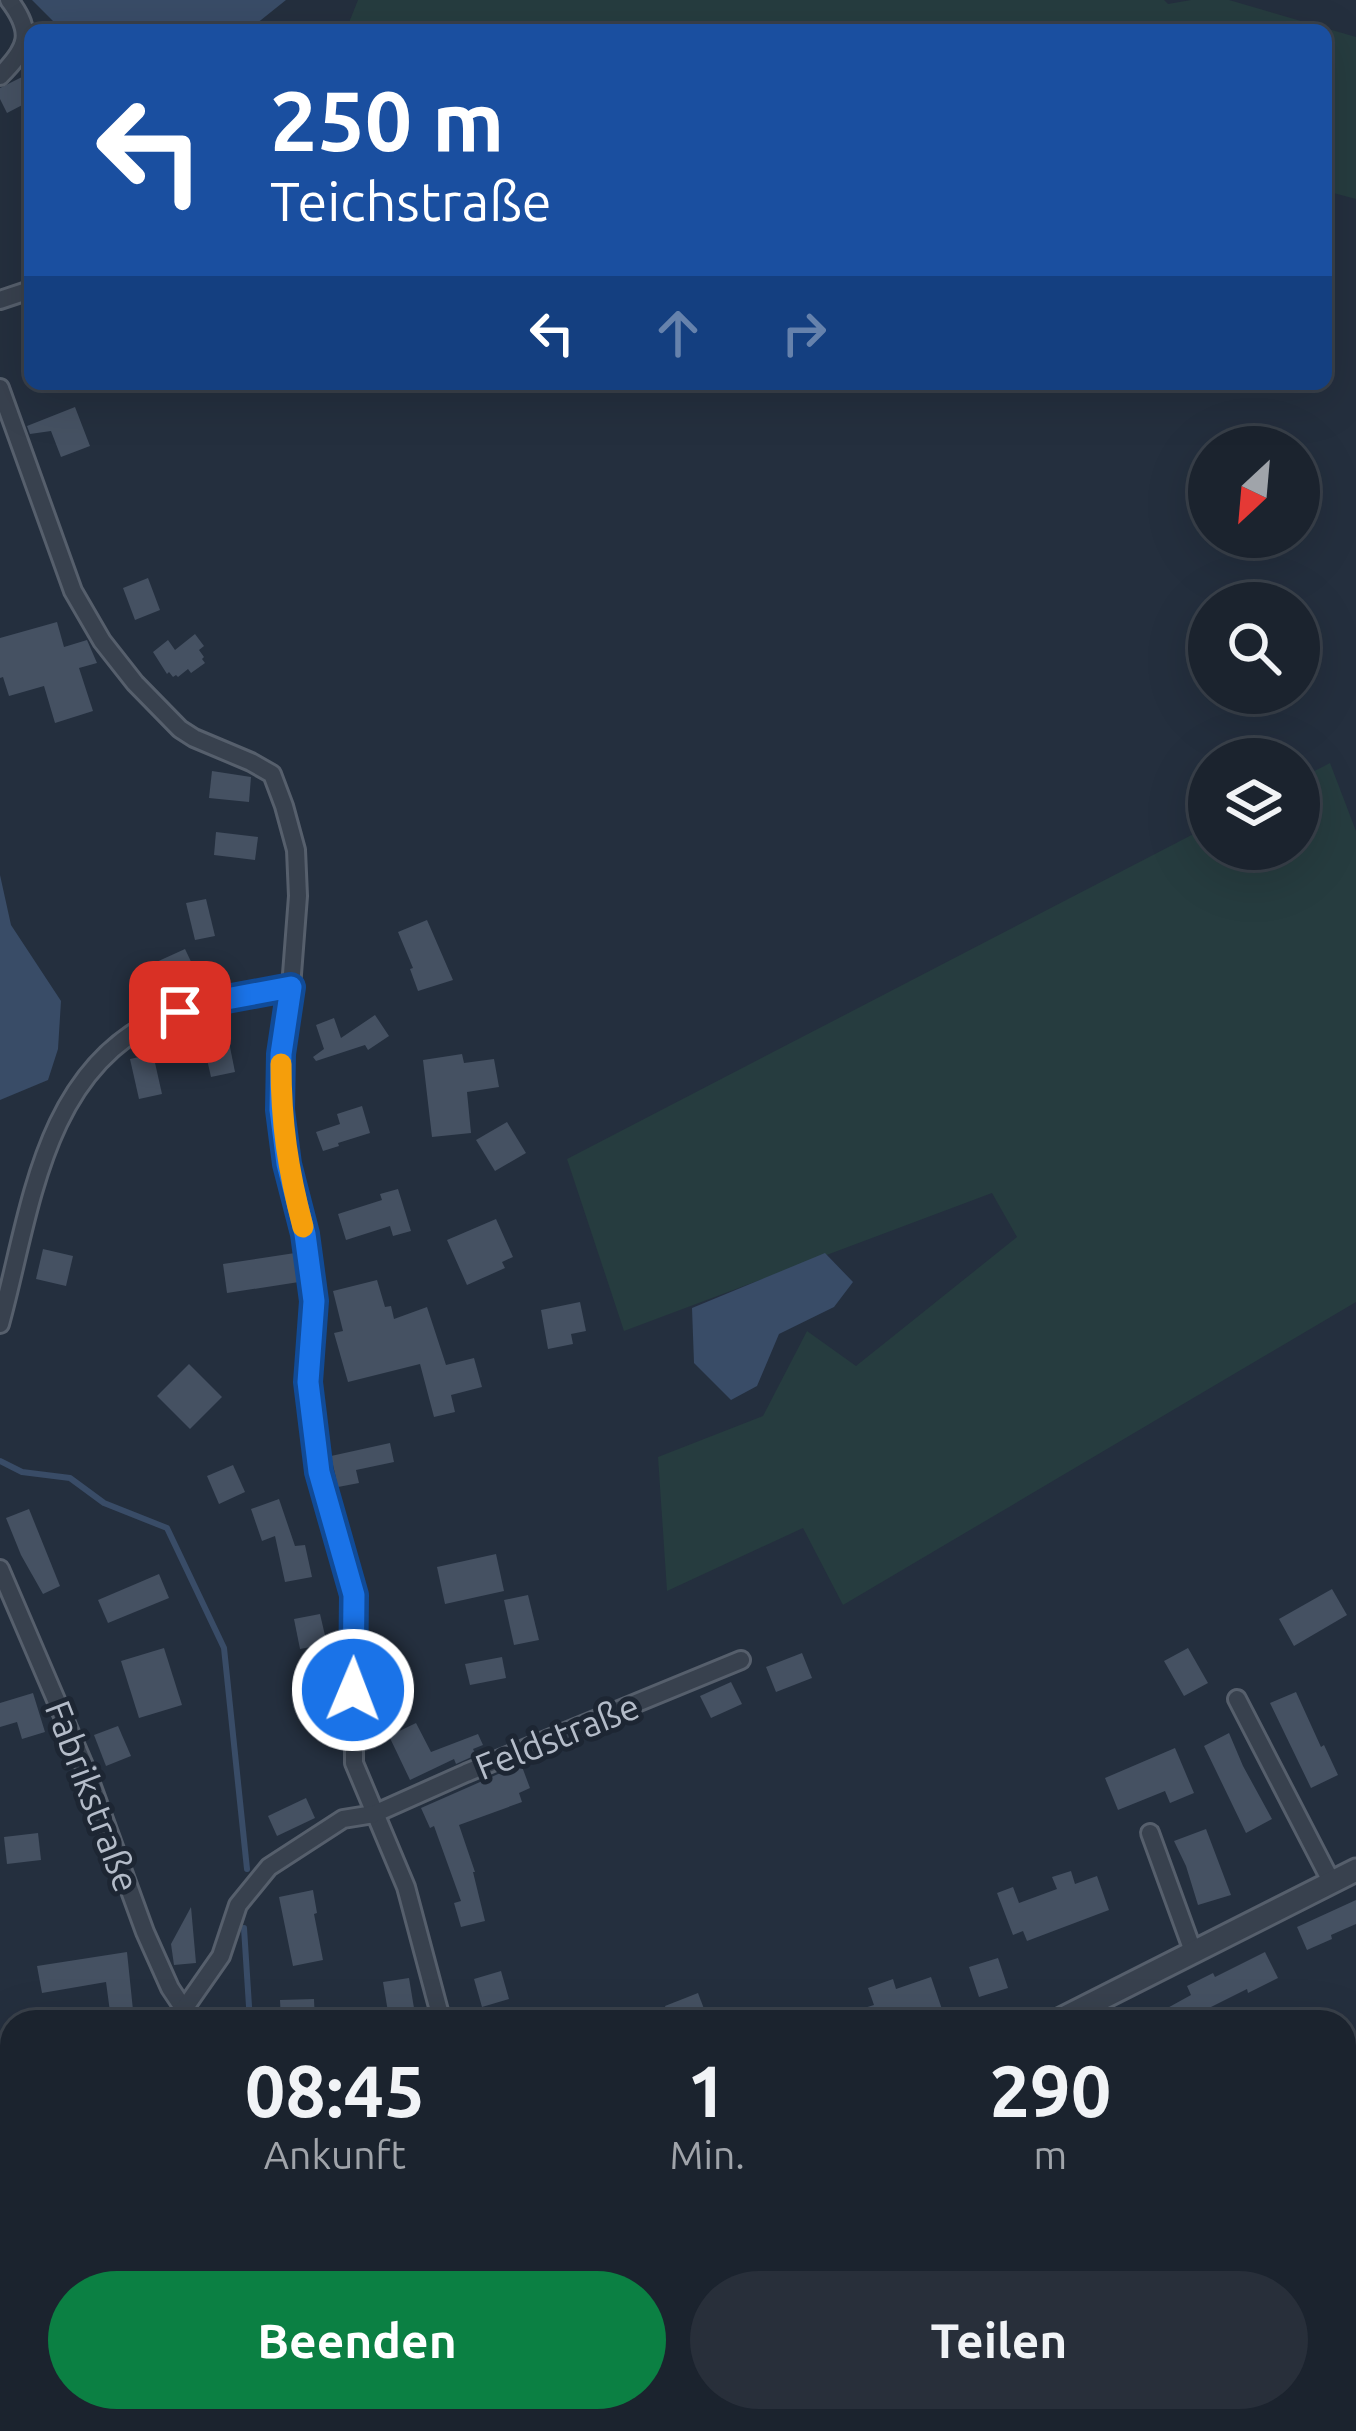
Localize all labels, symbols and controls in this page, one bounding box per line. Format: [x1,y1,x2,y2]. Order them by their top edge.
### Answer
icon: left [72,72,228,228]
text: 250 m [270,73,504,167]
text: Teichstraße [270,171,552,231]
icon: left [519,300,585,366]
icon: ahead [645,300,711,366]
icon: right [771,300,837,366]
north arrow [1188,426,1320,558]
map controls [1188,426,1320,870]
button: search [1188,582,1320,714]
button: layers [1188,738,1320,870]
pin [129,961,231,1063]
icon: arrive [147,979,213,1045]
position arrow [290,1627,416,1753]
street label: Feldstraße [469,1685,645,1787]
street label: Fabrikstraße [38,1695,148,1897]
text: 08:45 [245,2050,425,2131]
text: 1 [687,2050,727,2131]
text: 290 [989,2050,1111,2131]
text: Ankunft [264,2133,406,2176]
text: Min. [670,2133,745,2176]
text: m [1034,2133,1067,2176]
button: Beenden [48,2271,666,2409]
button: Teilen [690,2271,1308,2409]

